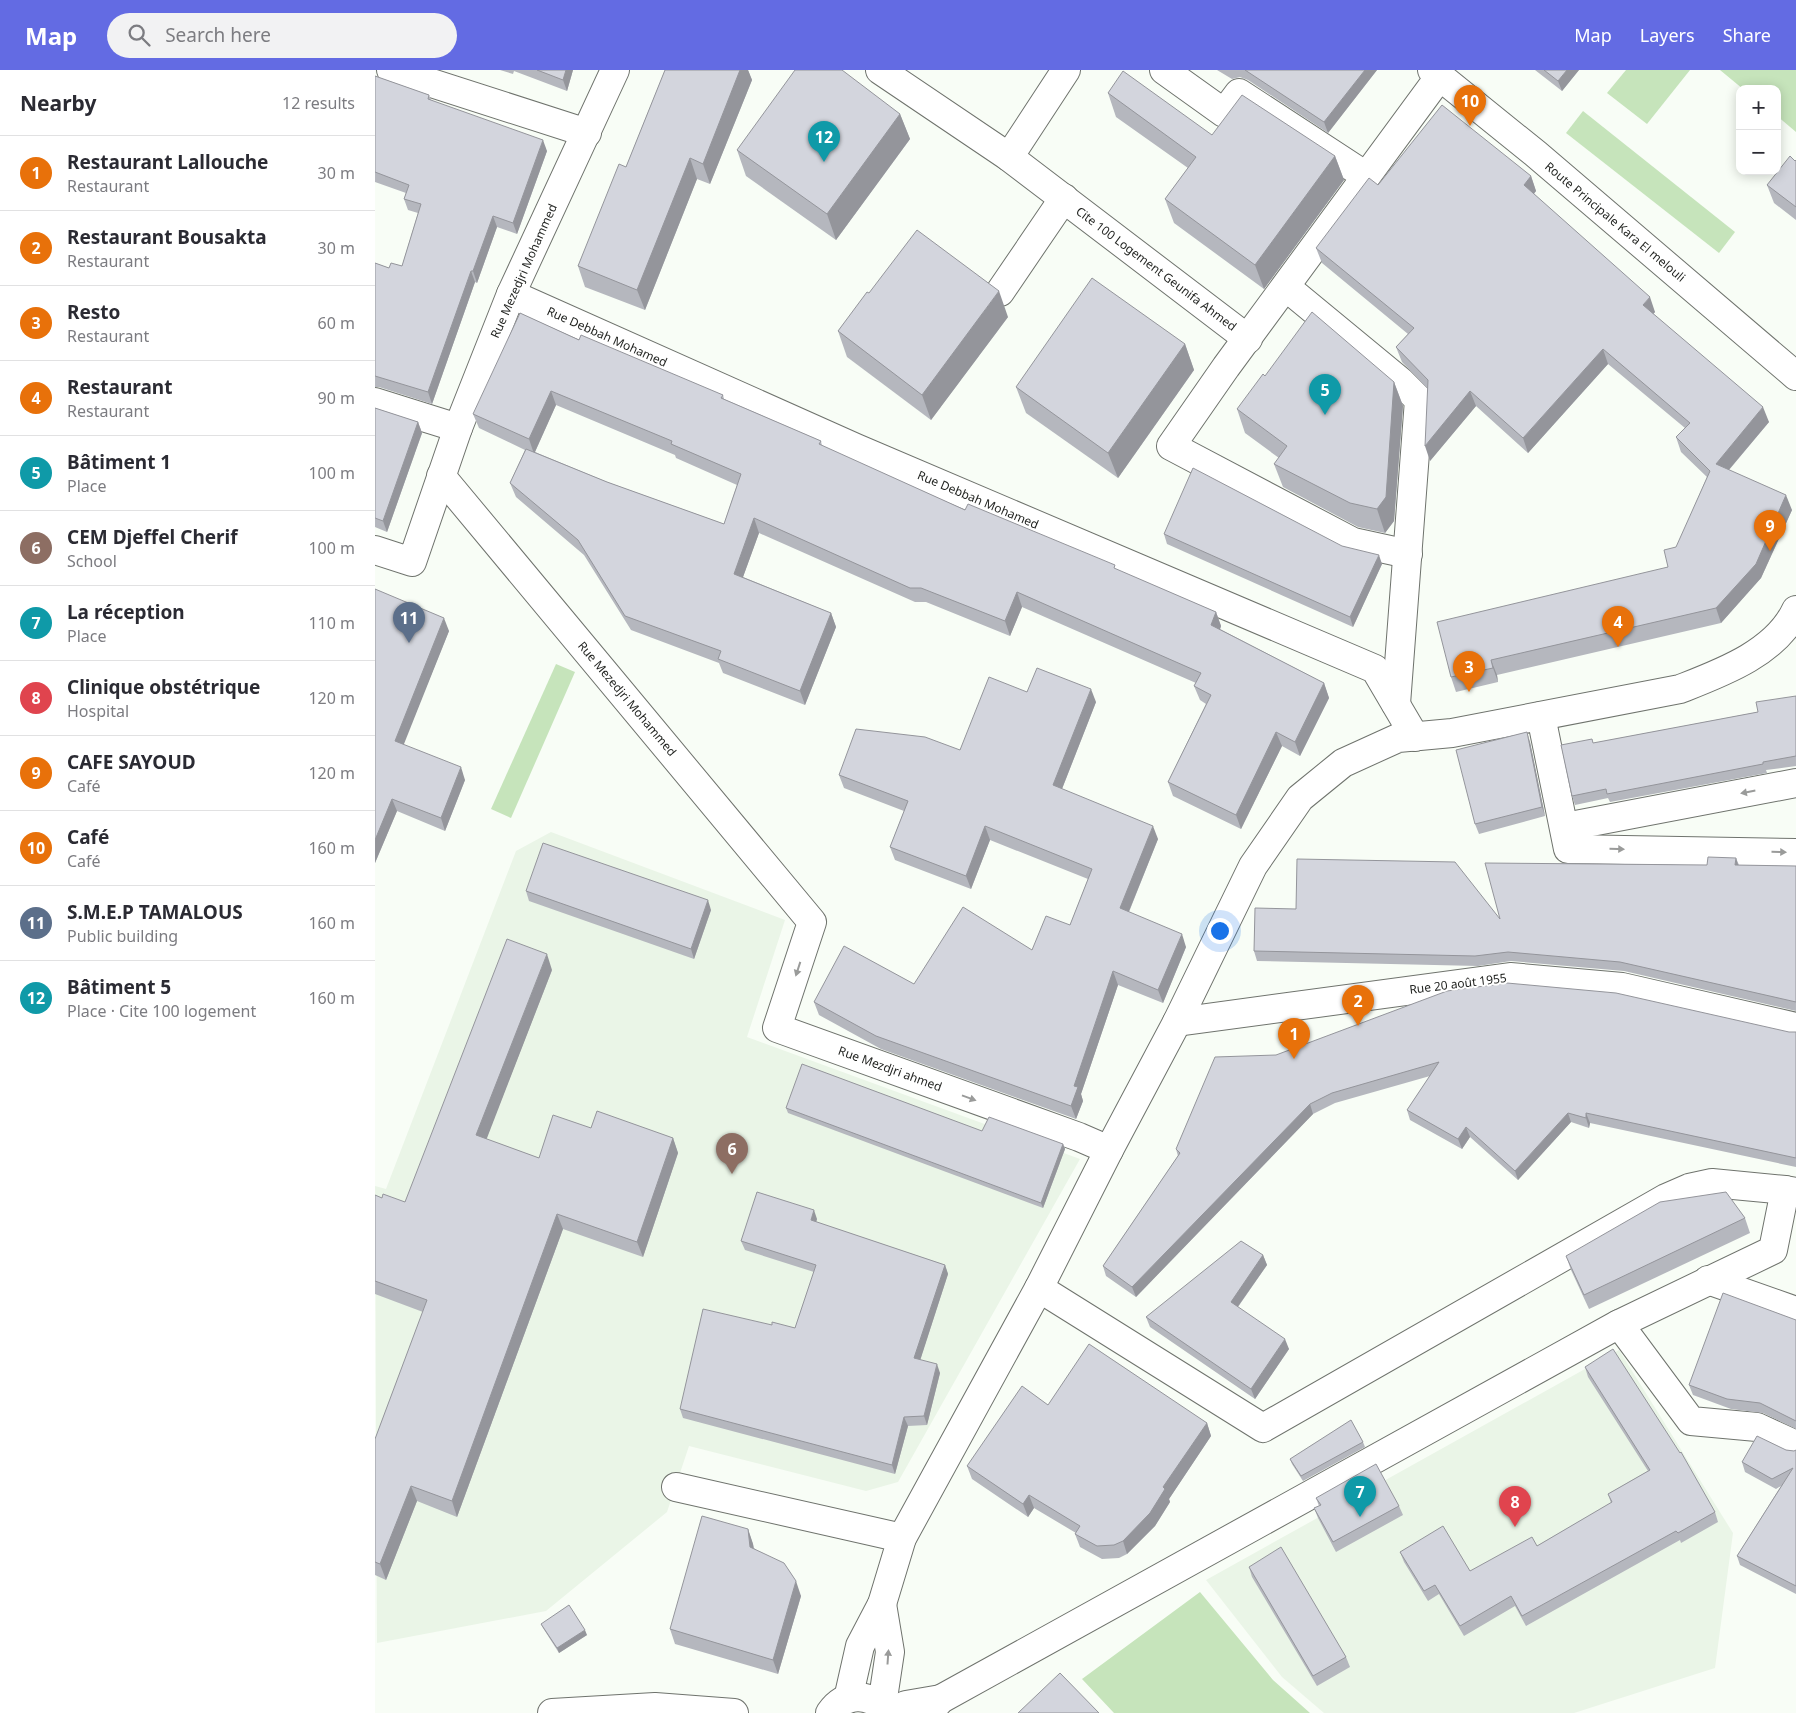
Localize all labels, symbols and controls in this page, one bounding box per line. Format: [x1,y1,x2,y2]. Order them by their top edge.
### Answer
search box [107,13,457,58]
text: Map [25,19,77,52]
icon: search [125,21,153,49]
text: Search here [165,22,271,48]
text: Map [1574,23,1612,47]
text: Layers [1640,23,1695,47]
text: Share [1723,23,1771,47]
pin: 10 [1454,85,1486,126]
map controls [1736,85,1781,175]
button: + [1736,85,1781,130]
text: Nearby [20,89,96,117]
text: 12 results [282,92,355,114]
pin: 12 [808,121,840,162]
button: − [1736,130,1781,175]
text: Restaurant Lallouche [67,149,268,175]
street label: Route Principale Kara El melouli [1541,158,1689,286]
text: 1 [31,162,41,184]
text: 30 m [318,162,355,184]
text: Restaurant [67,175,149,197]
street label: Rue Mezedjri Mohammed [486,201,561,341]
street label: Cite 100 Logement Geunifa Ahmed [1073,203,1240,335]
text: Restaurant Bousakta [67,224,267,250]
text: 2 [31,237,41,259]
text: 30 m [318,237,355,259]
text: Restaurant [67,250,149,272]
text: Resto [67,299,120,325]
street label: Rue Debbah Mohamed [544,302,670,371]
text: 3 [31,312,41,334]
text: 60 m [318,312,355,334]
text: Restaurant [67,325,149,347]
text: Restaurant [67,374,172,400]
pin: 5 [1309,374,1341,415]
text: 4 [31,387,41,409]
text: 90 m [318,387,355,409]
text: Restaurant [67,400,149,422]
text: Bâtiment 1 [67,449,171,475]
text: 5 [31,462,41,484]
text: 100 m [308,462,355,484]
street label: Rue Debbah Mohamed [915,466,1041,533]
text: Place [67,475,107,497]
pin: 9 [1754,510,1786,551]
text: CEM Djeffel Cherif [67,524,238,550]
text: 6 [31,537,41,559]
text: 100 m [308,537,355,559]
text: School [67,550,117,572]
text: La réception [67,599,185,625]
pin: 11 [393,602,425,643]
pin: 4 [1602,606,1634,647]
text: 7 [31,612,41,634]
text: 110 m [308,612,355,634]
text: Place [67,625,107,647]
street label: Rue Mezedjri Mohammed [574,638,681,760]
pin: 3 [1453,651,1485,692]
text: Clinique obstétrique [67,674,260,700]
text: 8 [31,687,41,709]
text: 120 m [308,687,355,709]
text: Hospital [67,700,129,722]
text: CAFE SAYOUD [67,749,196,775]
text: 9 [31,762,41,784]
text: 120 m [308,762,355,784]
text: Café [67,775,101,797]
one-way arrow [1740,789,1756,797]
text: Café [67,824,109,850]
text: 10 [27,837,45,859]
text: 160 m [308,837,355,859]
one-way arrow [1609,846,1625,854]
one-way arrow [1772,848,1788,856]
text: Café [67,850,101,872]
text: S.M.E.P TAMALOUS [67,899,243,925]
text: 11 [27,912,45,934]
text: 160 m [308,912,355,934]
your location [1207,918,1233,944]
text: Public building [67,925,178,947]
one-way arrow [793,962,801,977]
street label: Rue 20 août 1955 [1408,969,1508,998]
text: Bâtiment 5 [67,974,171,1000]
pin: 2 [1342,985,1374,1026]
text: 12 [27,987,45,1009]
text: 160 m [308,987,355,1009]
text: Place · Cite 100 logement [67,1000,256,1022]
pin: 1 [1278,1018,1310,1059]
street label: Rue Mezdjri ahmed [836,1042,944,1095]
one-way arrow [962,1094,977,1102]
pin: 6 [716,1133,748,1174]
pin: 7 [1344,1476,1376,1517]
pin: 8 [1499,1486,1531,1527]
one-way arrow [885,1648,893,1664]

